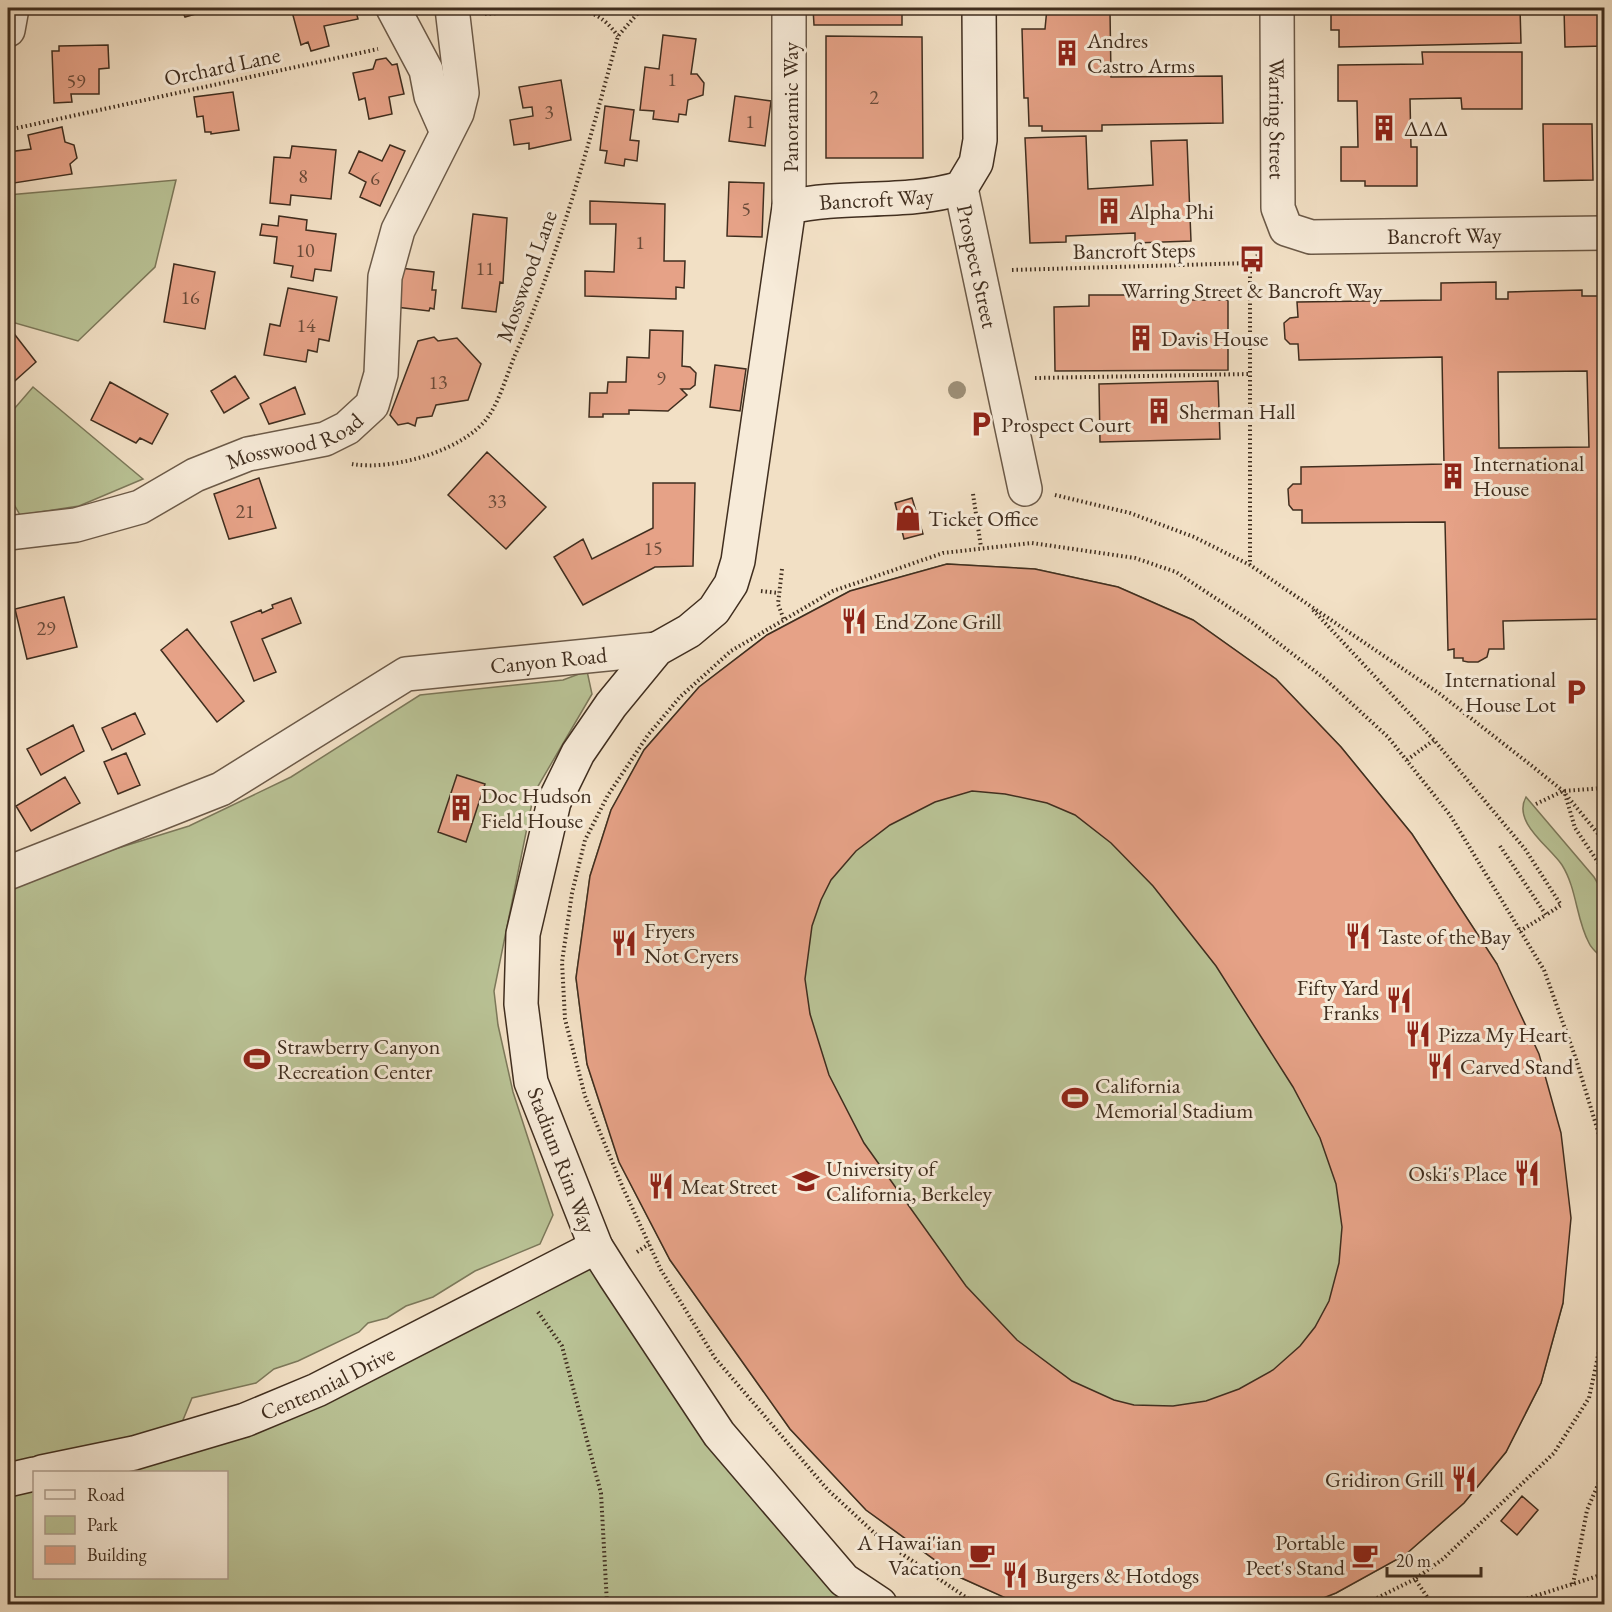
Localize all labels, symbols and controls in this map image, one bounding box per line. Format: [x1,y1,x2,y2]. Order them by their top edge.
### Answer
place label: Andres Castro Arms [1086,26,1195,80]
building icon: Andres Castro Arms [1052,38,1082,68]
street label: Orchard Lane [161,40,283,93]
street label: Panoramic Way [776,41,805,172]
street label: Warring Street [1262,58,1292,180]
house number: 1 [667,66,677,92]
house number: 59 [66,68,86,94]
house number: 2 [869,84,879,110]
house number: 3 [544,99,554,125]
house number: 1 [745,108,755,134]
building icon: ΔΔΔ [1369,113,1399,143]
place label: ΔΔΔ [1404,114,1449,143]
house number: 8 [298,163,308,189]
house number: 6 [370,165,380,191]
street label: Bancroft Way [818,180,936,217]
house number: 5 [741,196,751,222]
building icon: Alpha Phi [1094,196,1124,226]
place label: Alpha Phi [1128,197,1214,226]
street label: Prospect Street [950,202,1004,331]
street label: Mosswood Lane [489,206,564,346]
street label: Bancroft Way [1387,220,1502,251]
house number: 1 [635,229,645,255]
street label: Bancroft Steps [1072,235,1196,266]
house number: 10 [295,237,315,263]
bus stop icon: Warring Street & Bancroft Way [1237,244,1267,274]
house number: 11 [475,255,495,281]
place label: Warring Street & Bancroft Way [1122,276,1383,305]
house number: 16 [180,284,200,310]
house number: 14 [296,312,316,338]
building icon: Davis House [1126,323,1156,353]
place label: Davis House [1161,324,1269,353]
house number: 9 [656,365,666,391]
house number: 13 [428,369,448,395]
building icon: Sherman Hall [1144,396,1174,426]
place label: Sherman Hall [1179,397,1296,426]
street label: Mosswood Road [222,406,370,476]
parking icon: Prospect Court [966,409,996,439]
place label: Prospect Court [1001,410,1131,439]
place label: International House [1473,449,1584,503]
building icon: International House [1438,461,1468,491]
house number: 33 [487,488,507,514]
house number: 21 [235,498,255,524]
shop icon: Ticket Office [893,503,923,533]
place label: Ticket Office [928,504,1039,533]
house number: 15 [643,535,663,561]
restaurant icon: End Zone Grill [839,606,869,636]
place label: End Zone Grill [874,607,1002,636]
house number: 29 [36,615,56,641]
street label: Canyon Road [489,640,609,681]
place label: International House Lot [1445,665,1556,719]
parking icon: International House Lot [1561,677,1591,707]
place label: Doc Hudson Field House [481,781,592,835]
building icon: Doc Hudson Field House [446,793,476,823]
place label: Fryers Not Cryers [644,916,739,970]
restaurant icon: Taste of the Bay [1343,921,1373,951]
place label: Taste of the Bay [1378,922,1511,951]
restaurant icon: Fryers Not Cryers [609,928,639,958]
place label: Fifty Yard Franks [1297,973,1380,1027]
restaurant icon: Fifty Yard Franks [1384,985,1414,1015]
restaurant icon: Pizza My Heart [1403,1019,1433,1049]
place label: Pizza My Heart [1438,1020,1568,1049]
place label: Strawberry Canyon Recreation Center [277,1032,441,1086]
sports icon: Strawberry Canyon Recreation Center [242,1044,272,1074]
restaurant icon: Carved Stand [1425,1051,1455,1081]
place label: Carved Stand [1460,1052,1574,1081]
place label: California Memorial Stadium [1095,1071,1253,1125]
street label: Stadium Rim Way [520,1083,603,1238]
sports icon: California Memorial Stadium [1060,1083,1090,1113]
place label: University of California, Berkeley [826,1154,993,1208]
restaurant icon: Oski's Place [1512,1158,1542,1188]
place label: Oski's Place [1408,1159,1507,1188]
school or university icon: University of California, Berkeley [791,1166,821,1196]
restaurant icon: Meat Street [646,1171,676,1201]
place label: Meat Street [681,1172,777,1201]
street label: Centennial Drive [256,1339,400,1427]
restaurant icon: Gridiron Grill [1449,1464,1479,1494]
place label: Gridiron Grill [1325,1465,1444,1494]
legend [33,1471,228,1579]
text: Road [87,1483,126,1506]
text: Park [87,1513,118,1536]
place label: A Hawai'ian Vacation [856,1528,962,1582]
place label: Portable Peet's Stand [1246,1528,1346,1582]
cafe icon: A Hawai'ian Vacation [967,1540,997,1570]
cafe icon: Portable Peet's Stand [1350,1540,1380,1570]
scale bar [1387,1540,1482,1578]
text: Building [87,1543,147,1566]
text: 20 m [1396,1549,1431,1572]
restaurant icon: Burgers & Hotdogs [1000,1560,1030,1590]
place label: Burgers & Hotdogs [1035,1561,1199,1590]

